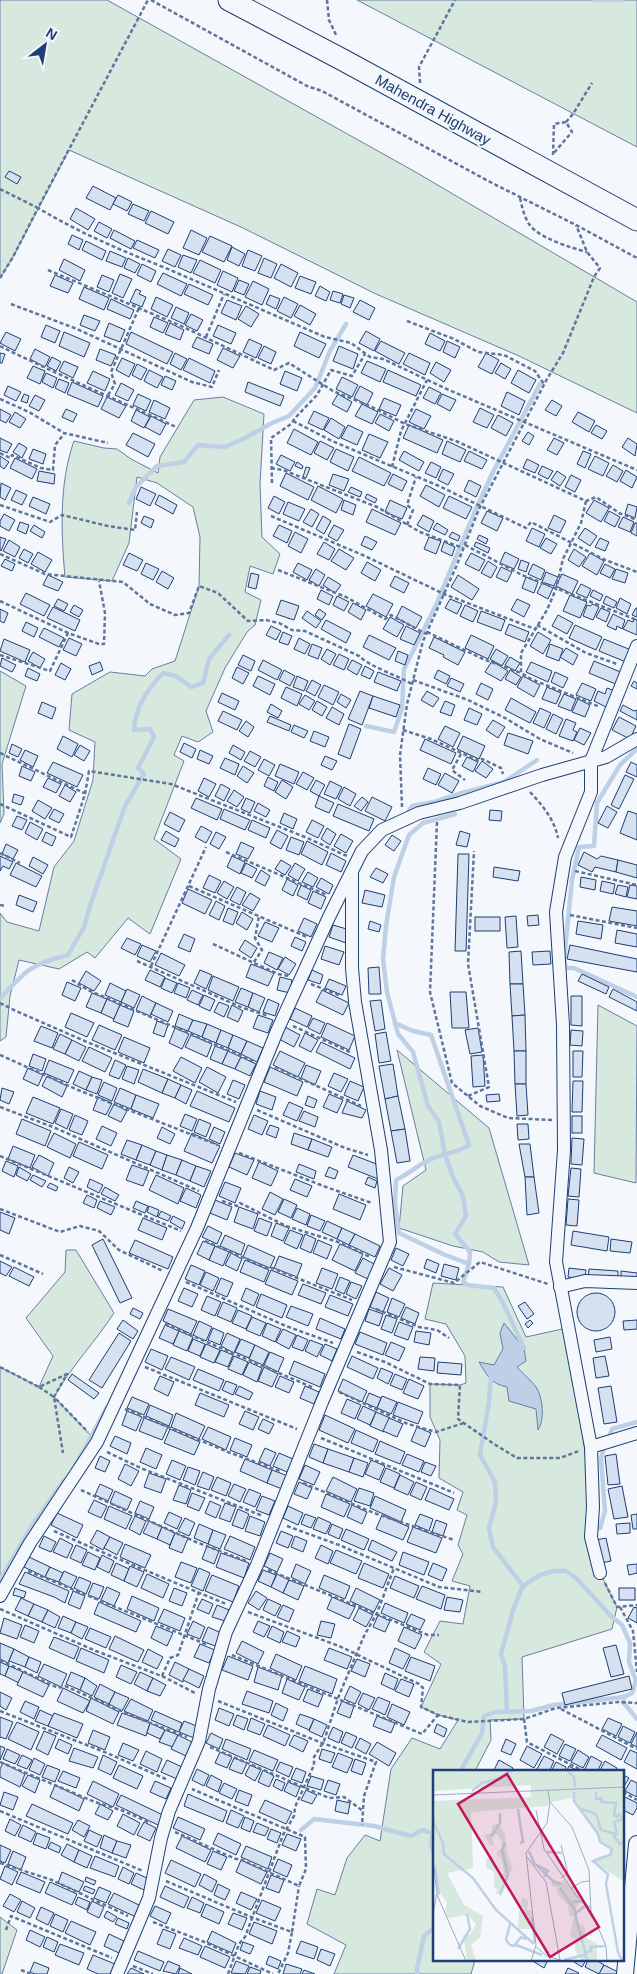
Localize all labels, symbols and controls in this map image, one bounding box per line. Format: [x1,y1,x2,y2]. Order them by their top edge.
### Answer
north arrow [20,20,70,70]
text: N [43,24,60,43]
street label: Mahendra Highway [373,71,494,149]
inset map [433,1770,624,1962]

